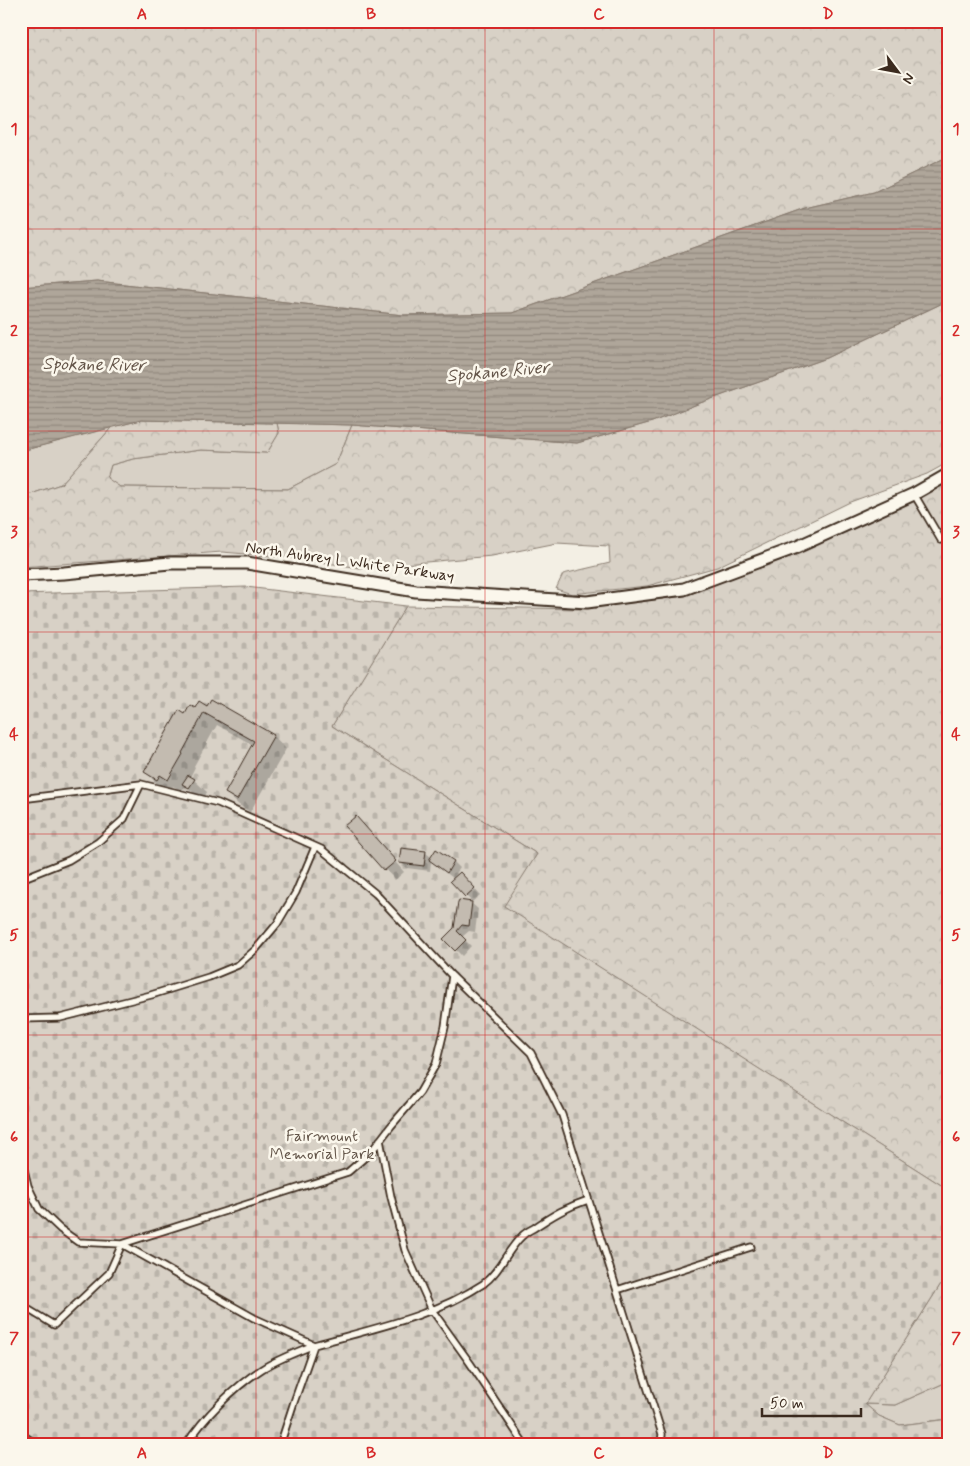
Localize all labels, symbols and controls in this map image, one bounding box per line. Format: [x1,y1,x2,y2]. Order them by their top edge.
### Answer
text: A [137,4,147,25]
text: B [366,4,376,25]
text: C [593,4,605,25]
text: D [822,4,834,25]
north arrow [872,48,922,98]
text: N [898,70,918,87]
text: 1 [10,119,18,140]
text: 1 [952,119,960,140]
text: 2 [10,321,18,342]
text: 2 [952,321,960,342]
water label: Spokane River [42,352,148,378]
water label: Spokane River [446,355,553,388]
text: 3 [10,522,18,543]
text: 3 [952,522,960,543]
street label: North Aubrey L White Parkway [244,537,456,587]
text: 4 [9,724,19,745]
text: 4 [951,724,961,745]
text: 5 [9,925,19,946]
text: 5 [951,925,961,946]
park label: Fairmount Memorial Park [270,1126,374,1165]
text: 6 [10,1127,18,1148]
text: 6 [952,1127,960,1148]
text: 7 [9,1328,19,1349]
text: 7 [951,1328,961,1349]
scale bar [762,1386,861,1418]
text: 50 m [770,1394,804,1414]
text: A [137,1443,147,1464]
text: B [366,1443,376,1464]
text: C [593,1443,605,1464]
text: D [822,1443,834,1464]

